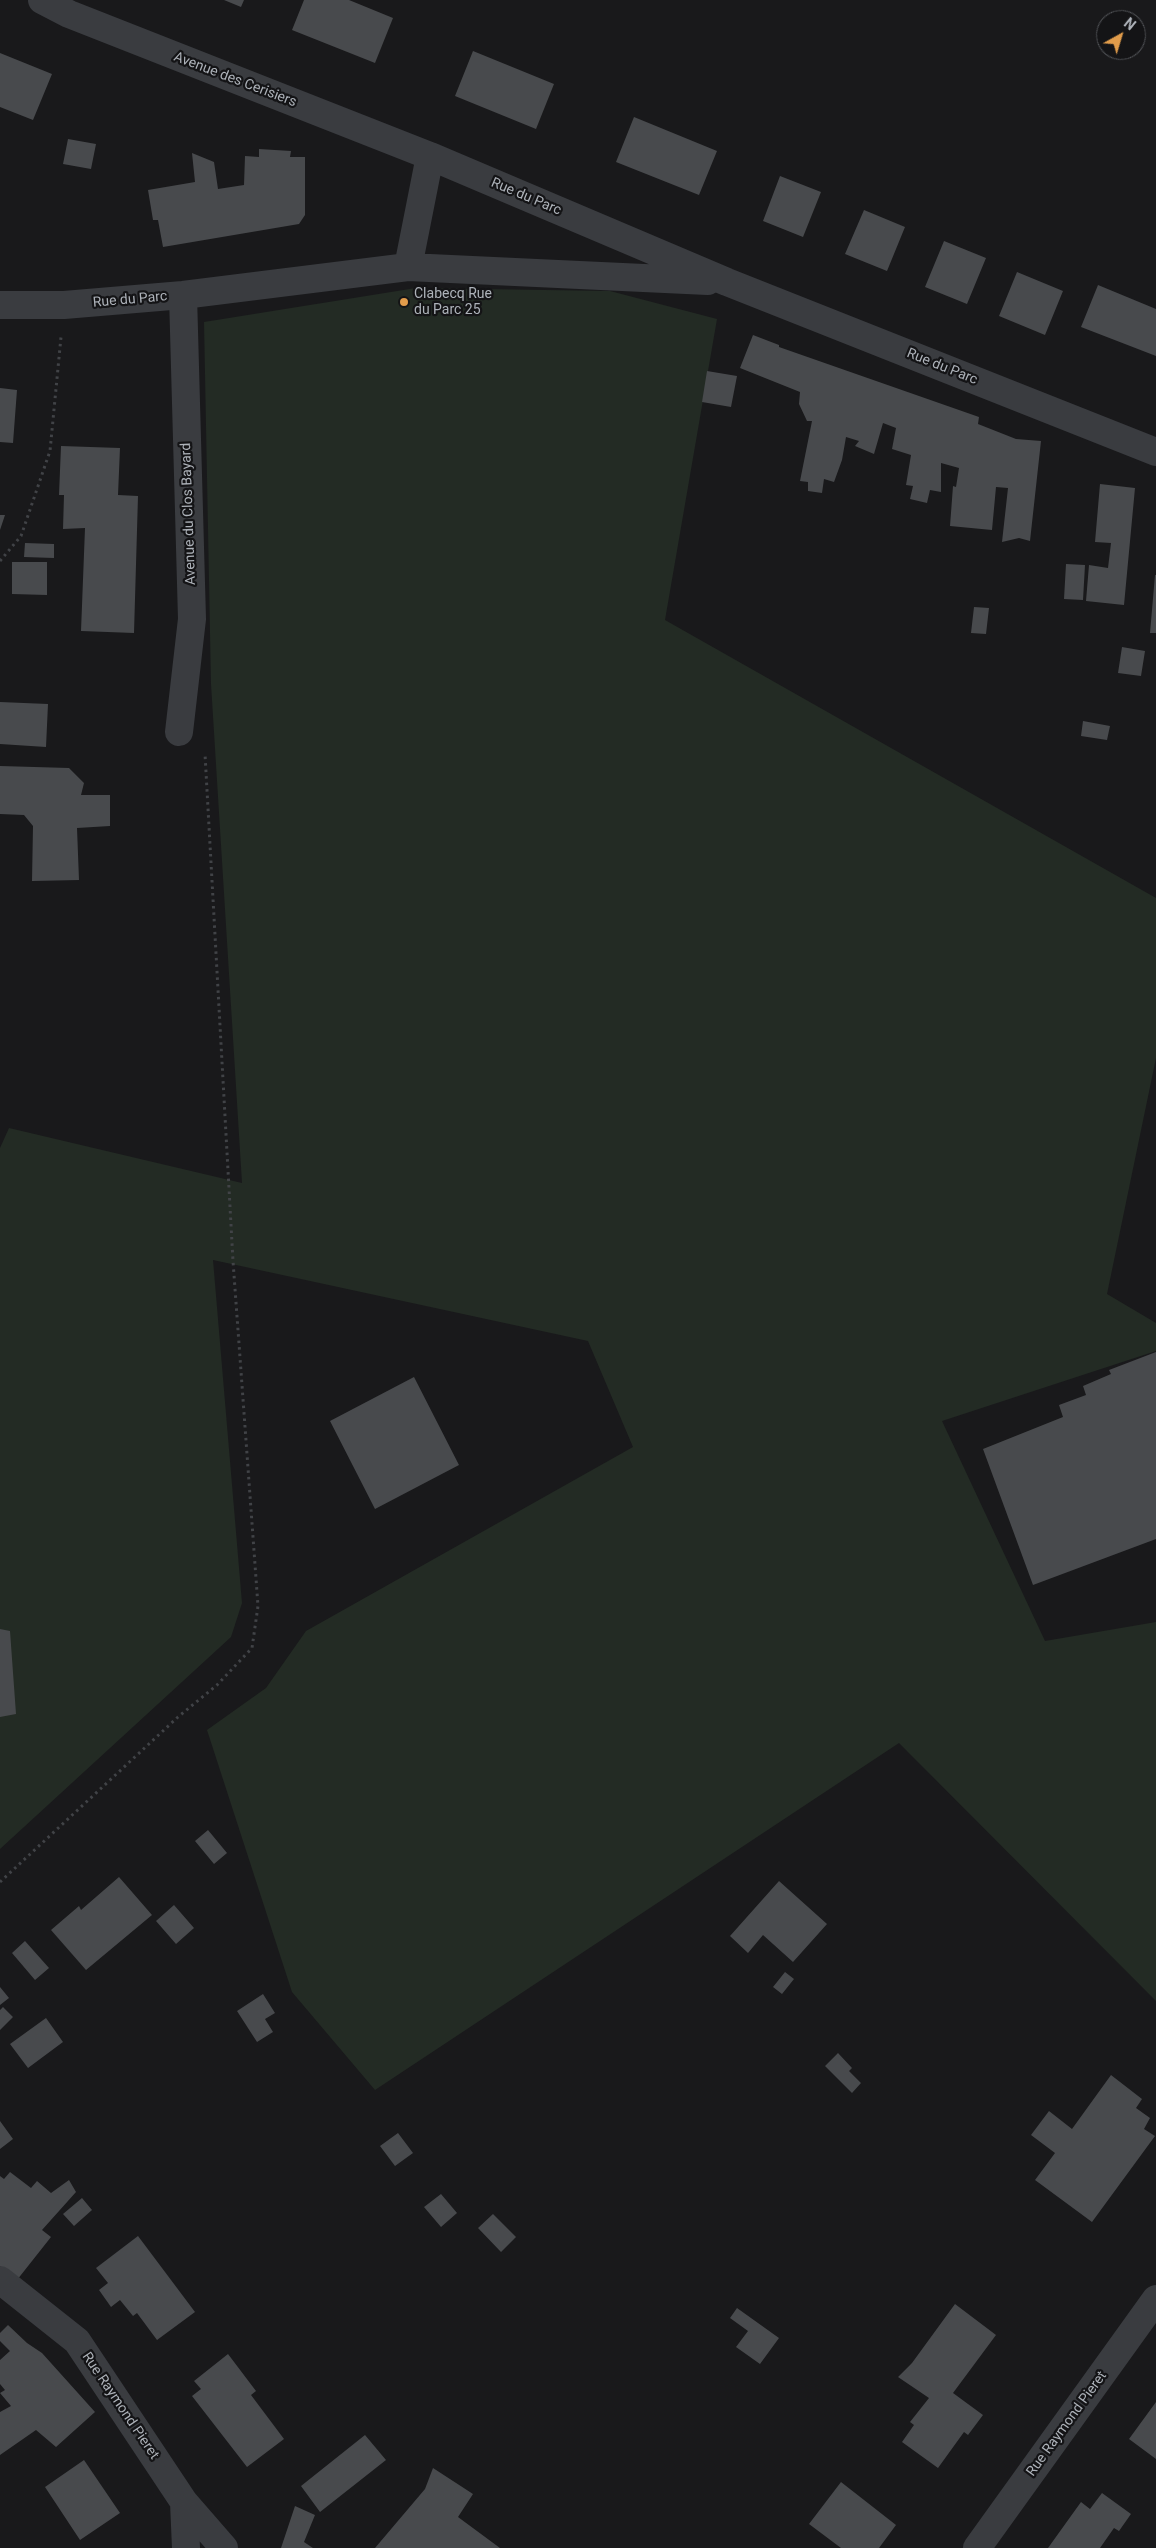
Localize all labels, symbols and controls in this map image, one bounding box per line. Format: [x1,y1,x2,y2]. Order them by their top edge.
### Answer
north arrow [1096,10,1146,60]
text: N [1121,15,1139,33]
street label: Avenue des Cerisiers [171,49,299,111]
street label: Rue du Parc [488,175,564,219]
place label: Clabecq Rue du Parc 25 [414,286,492,318]
street label: Rue du Parc [92,288,168,312]
marker: Clabecq Rue du Parc 25 [398,296,410,308]
street label: Rue du Parc [904,345,980,389]
street label: Avenue du Clos Bayard [178,443,200,585]
street label: Rue Raymond Pieret [78,2349,162,2463]
street label: Rue Raymond Pieret [1023,2368,1111,2480]

